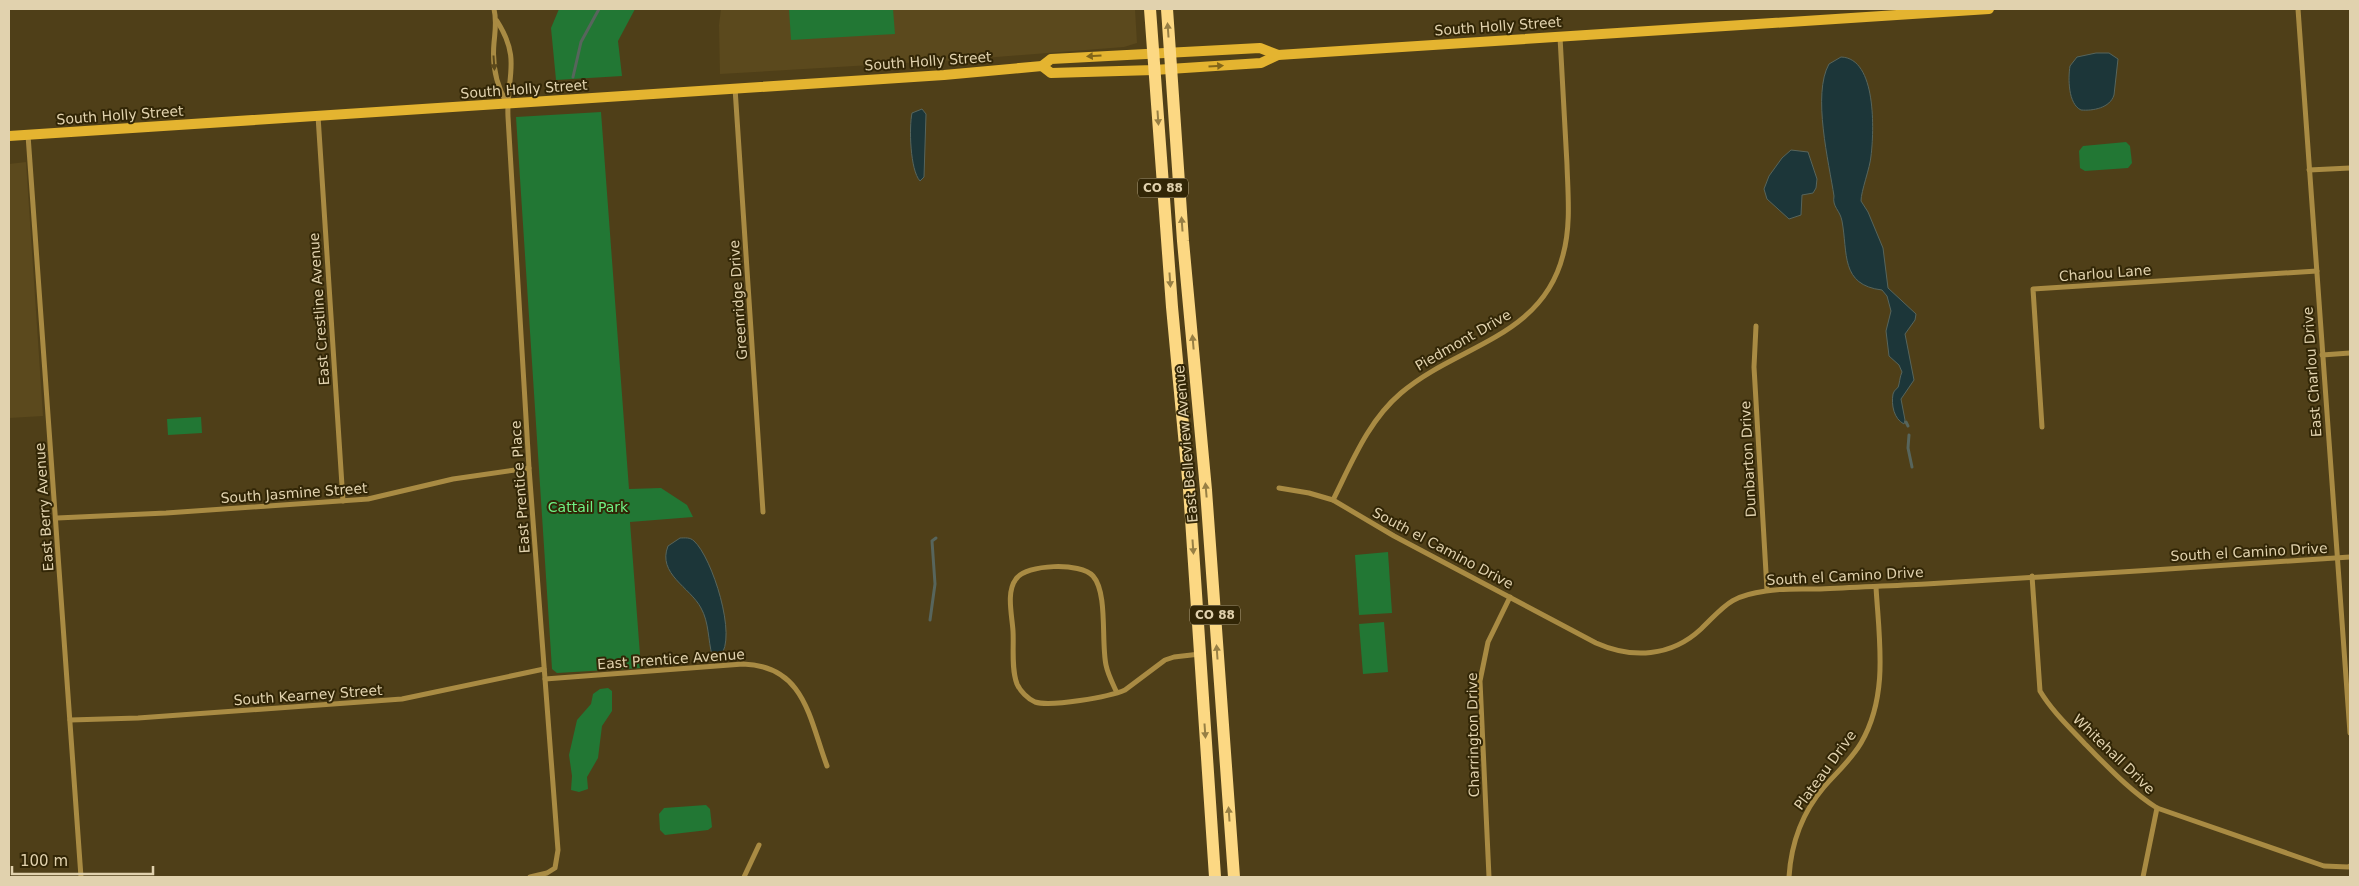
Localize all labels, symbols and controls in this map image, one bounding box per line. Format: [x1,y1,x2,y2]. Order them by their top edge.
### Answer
street label: South Holly Street [1434,14,1563,38]
one-way arrow [1164,22,1172,38]
street label: South Holly Street [864,49,993,73]
one-way arrow [1085,52,1101,60]
one-way arrow [491,56,499,72]
one-way arrow [1208,61,1224,69]
street label: South Holly Street [460,77,589,101]
street label: South Holly Street [56,103,185,127]
one-way arrow [1154,111,1162,127]
road number: CO 88 [1138,178,1188,198]
one-way arrow [1178,216,1186,232]
street label: East Crestline Avenue [306,232,332,386]
street label: Greenridge Drive [726,239,750,361]
street label: Charlou Lane [2058,262,2152,284]
one-way arrow [1166,273,1174,289]
street label: Piedmont Drive [1412,306,1514,374]
street label: East Charlou Drive [2299,306,2325,438]
one-way arrow [1189,334,1197,350]
street label: East Belleview Avenue [1171,365,1201,523]
street label: Dunbarton Drive [1737,400,1759,518]
street label: East Prentice Place [507,420,533,554]
street label: East Berry Avenue [32,442,56,572]
street label: South Jasmine Street [220,480,368,506]
one-way arrow [1202,481,1210,497]
park label: Cattail Park [548,499,629,515]
street label: South el Camino Drive [1370,504,1516,592]
one-way arrow [1190,539,1198,555]
street label: South el Camino Drive [2170,540,2328,564]
street label: South el Camino Drive [1766,564,1924,588]
road number: CO 88 [1190,606,1240,624]
one-way arrow [1213,643,1221,659]
street label: East Prentice Avenue [597,646,745,672]
street label: Charrington Drive [1464,672,1482,798]
street label: South Kearney Street [233,682,383,708]
street label: Whitehall Drive [2070,711,2158,797]
one-way arrow [1202,723,1210,739]
street label: Plateau Drive [1791,727,1859,813]
one-way arrow [1225,805,1233,821]
scale bar [12,844,154,876]
text: 100 m [20,852,68,870]

